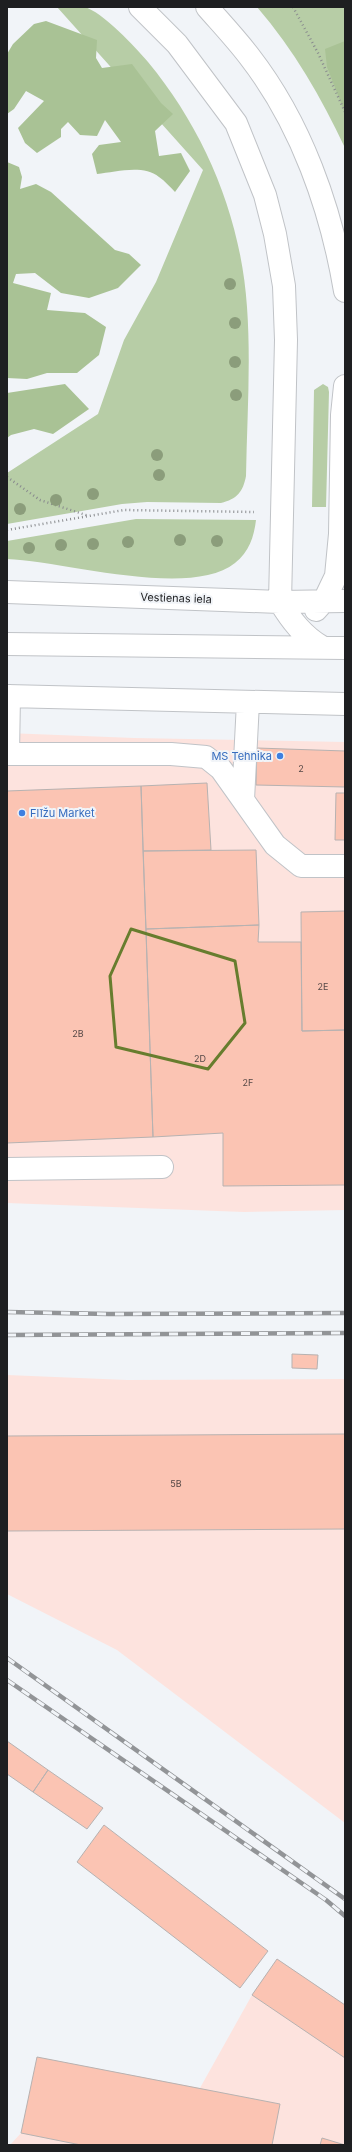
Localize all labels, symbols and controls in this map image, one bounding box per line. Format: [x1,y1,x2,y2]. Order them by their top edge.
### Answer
street label: Vestienas iela [140,590,212,606]
place label: MS Tehnika [211,749,272,763]
marker: MS Tehnika [275,751,285,761]
house number: 2 [298,763,304,774]
place label: Flīžu Market [30,806,95,820]
marker: Flīžu Market [17,808,27,818]
house number: 2E [318,981,328,992]
house number: 2B [72,1028,84,1039]
house number: 2D [194,1053,206,1064]
house number: 2F [243,1077,253,1088]
house number: 5B [170,1478,182,1489]

